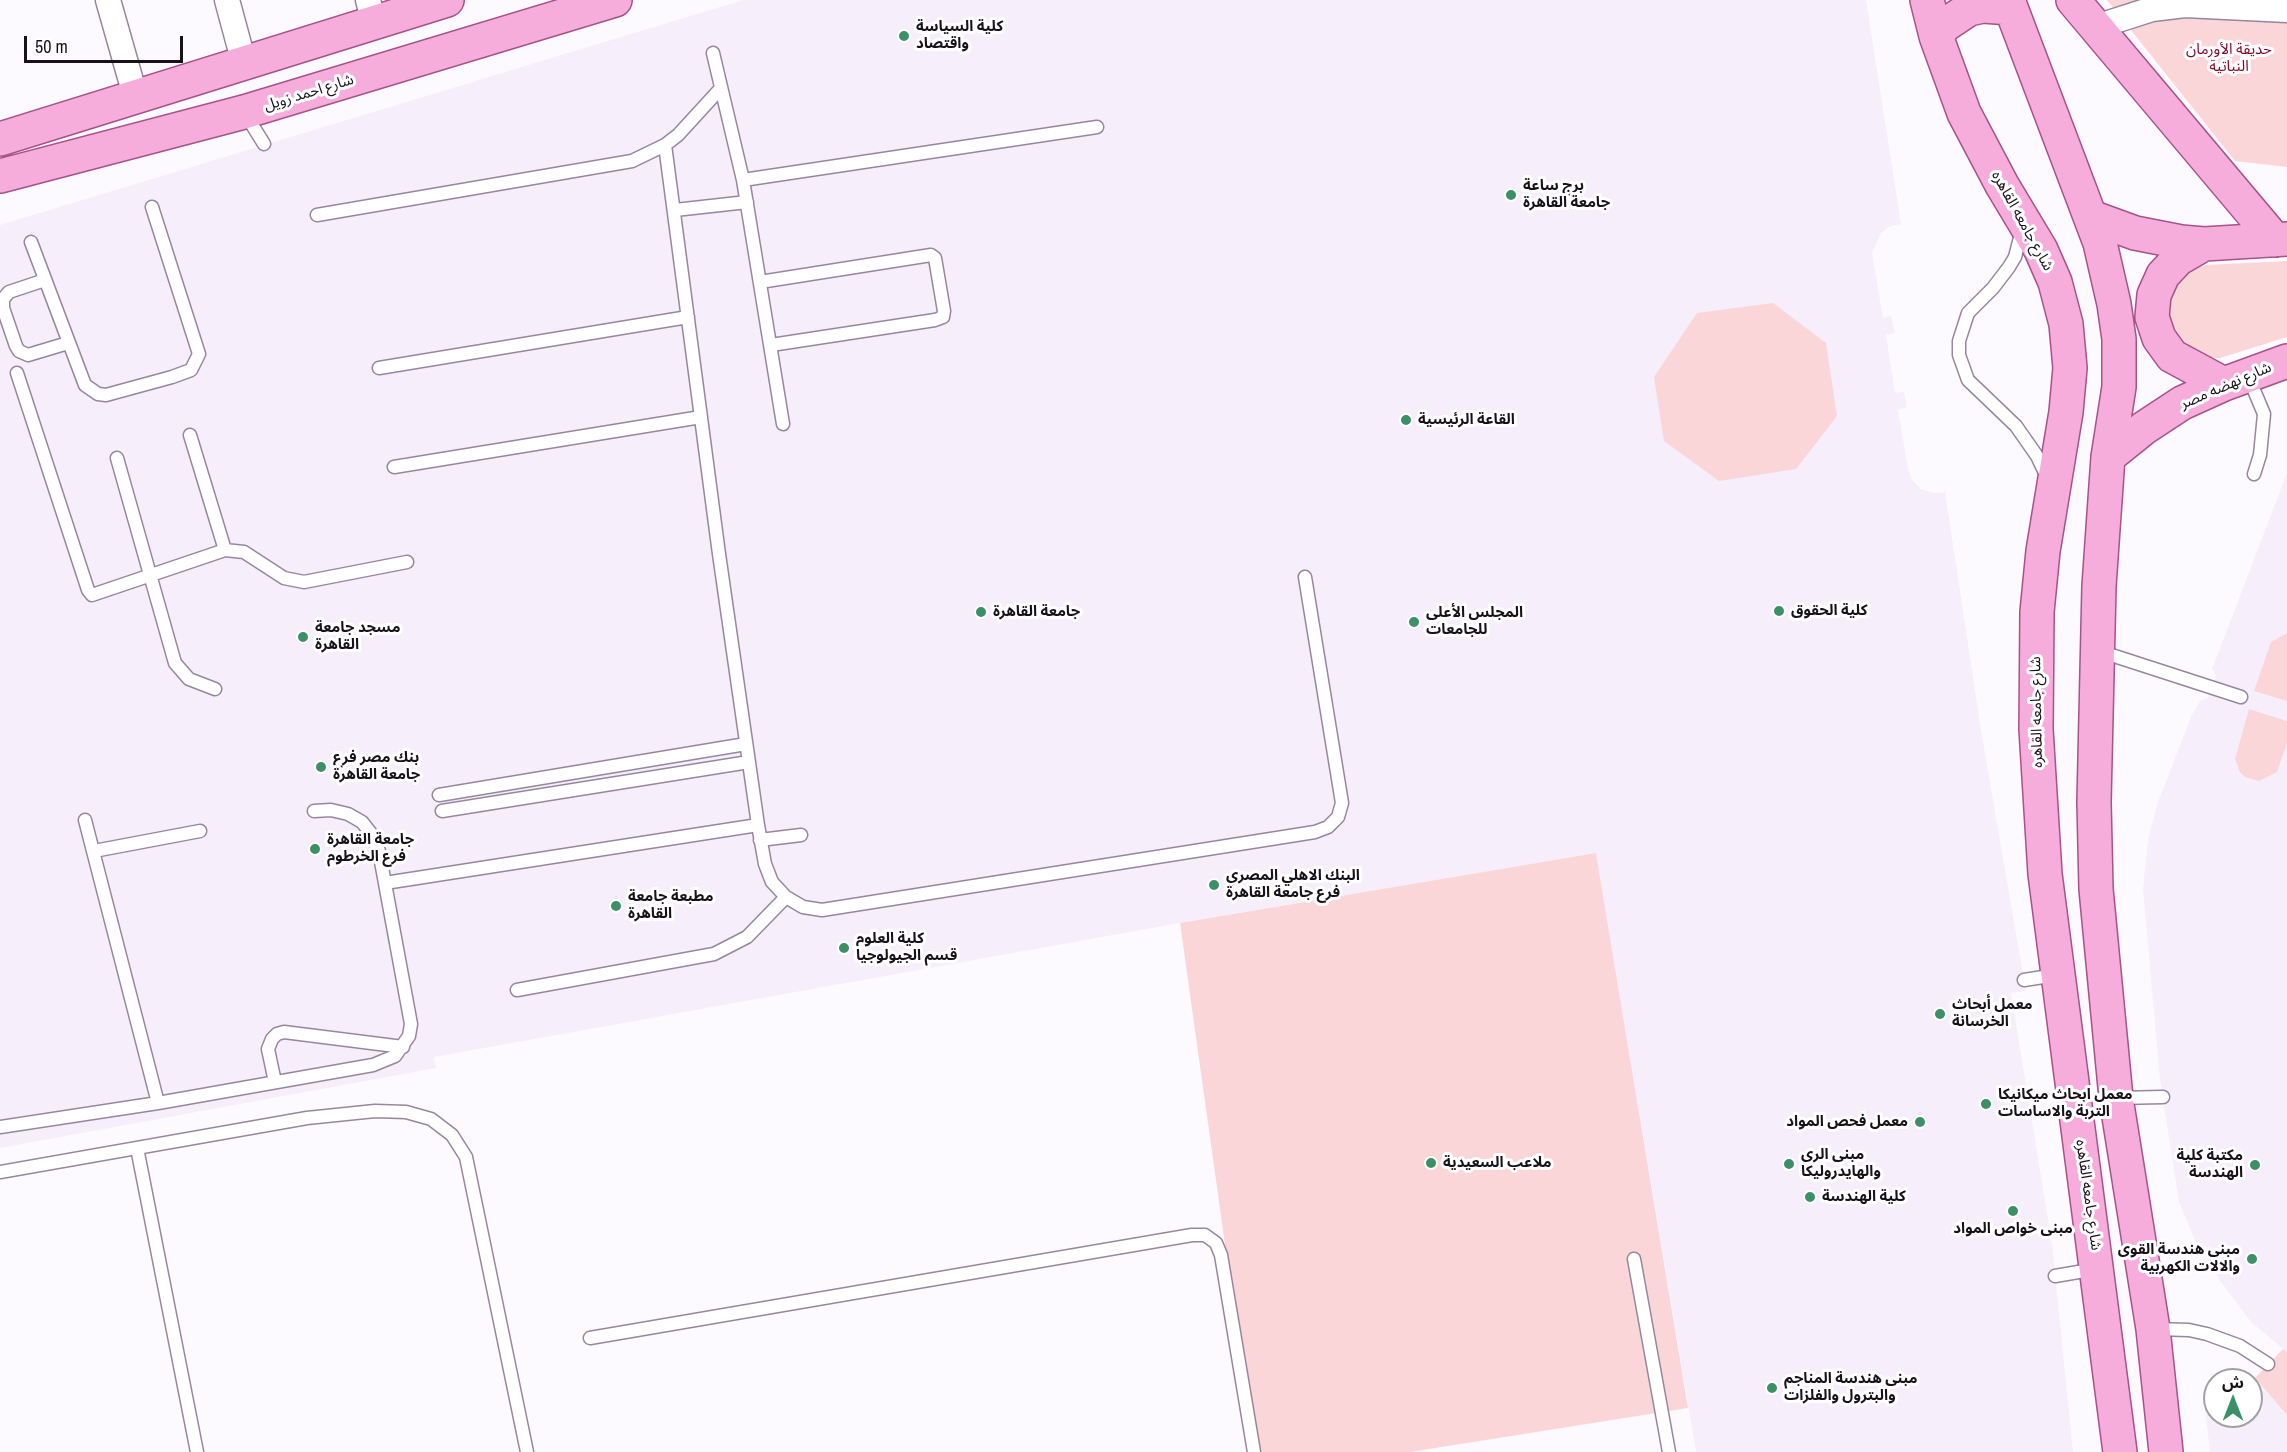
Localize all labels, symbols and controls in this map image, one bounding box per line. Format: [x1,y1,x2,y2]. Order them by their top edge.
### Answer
place label: كلية السياسة واقتصاد [916,18,1003,53]
scale bar [27,24,186,62]
marker: كلية السياسة واقتصاد [897,29,911,43]
text: 50 m [35,34,68,59]
park label: حديقة الأورمان النباتية [2186,41,2272,76]
street label: شارع احمد زويل [262,71,356,115]
street label: شارع جامعه القاهره [1987,168,2057,274]
place label: برج ساعة جامعة القاهرة [1523,177,1610,212]
marker: برج ساعة جامعة القاهرة [1504,188,1518,202]
street label: شارع نهضه مصر [2178,359,2274,413]
place label: القاعة الرئيسية [1418,411,1515,429]
marker: القاعة الرئيسية [1399,413,1413,427]
place label: كلية الحقوق [1791,602,1867,620]
place label: جامعة القاهرة [993,603,1080,621]
place label: المجلس الأعلى للجامعات [1426,604,1523,639]
marker: كلية الحقوق [1772,604,1786,618]
marker: جامعة القاهرة [974,605,988,619]
marker: المجلس الأعلى للجامعات [1407,615,1421,629]
place label: مسجد جامعة القاهرة [315,619,400,654]
marker: مسجد جامعة القاهرة [296,630,310,644]
street label: شارع جامعه القاهره [2027,656,2047,768]
place label: بنك مصر فرع جامعة القاهرة [333,749,420,784]
marker: بنك مصر فرع جامعة القاهرة [314,760,328,774]
place label: جامعة القاهرة فرع الخرطوم [327,831,414,866]
marker: جامعة القاهرة فرع الخرطوم [308,842,322,856]
place label: البنك الاهلي المصري فرع جامعة القاهرة [1226,867,1360,902]
marker: البنك الاهلي المصري فرع جامعة القاهرة [1207,878,1221,892]
place label: مطبعة جامعة القاهرة [628,888,714,923]
marker: مطبعة جامعة القاهرة [609,899,623,913]
place label: كلية العلوم قسم الجيولوجيا [856,930,957,965]
marker: كلية العلوم قسم الجيولوجيا [837,941,851,955]
place label: معمل أبحاث الخرسانة [1952,996,2032,1031]
marker: معمل أبحاث الخرسانة [1933,1007,1947,1021]
place label: معمل ابحاث ميكانيكا التربة والاساسات [1998,1086,2132,1121]
marker: معمل ابحاث ميكانيكا التربة والاساسات [1979,1097,1993,1111]
place label: معمل فحص المواد [1786,1113,1908,1131]
marker: معمل فحص المواد [1913,1115,1927,1129]
street label: شارع جامعه القاهره [2071,1139,2105,1251]
place label: مبنى الرى والهايدروليكا [1801,1146,1881,1181]
place label: مكتبة كلية الهندسة [2177,1147,2243,1182]
place label: ملاعب السعيدية [1443,1154,1551,1172]
marker: ملاعب السعيدية [1424,1156,1438,1170]
marker: مبنى الرى والهايدروليكا [1782,1157,1796,1171]
marker: مكتبة كلية الهندسة [2248,1158,2262,1172]
place label: كلية الهندسة [1822,1188,1906,1206]
marker: كلية الهندسة [1803,1190,1817,1204]
marker: مبنى خواص المواد [2006,1204,2020,1218]
place label: مبنى خواص المواد [1953,1220,2073,1238]
place label: مبنى هندسة القوى والالات الكهربية [2118,1241,2240,1276]
marker: مبنى هندسة القوى والالات الكهربية [2245,1252,2259,1266]
north arrow [2203,1368,2263,1428]
place label: مبنى هندسة المناجم والبترول والفلزات [1784,1370,1917,1405]
text: ش [2222,1371,2244,1393]
marker: مبنى هندسة المناجم والبترول والفلزات [1765,1381,1779,1395]

